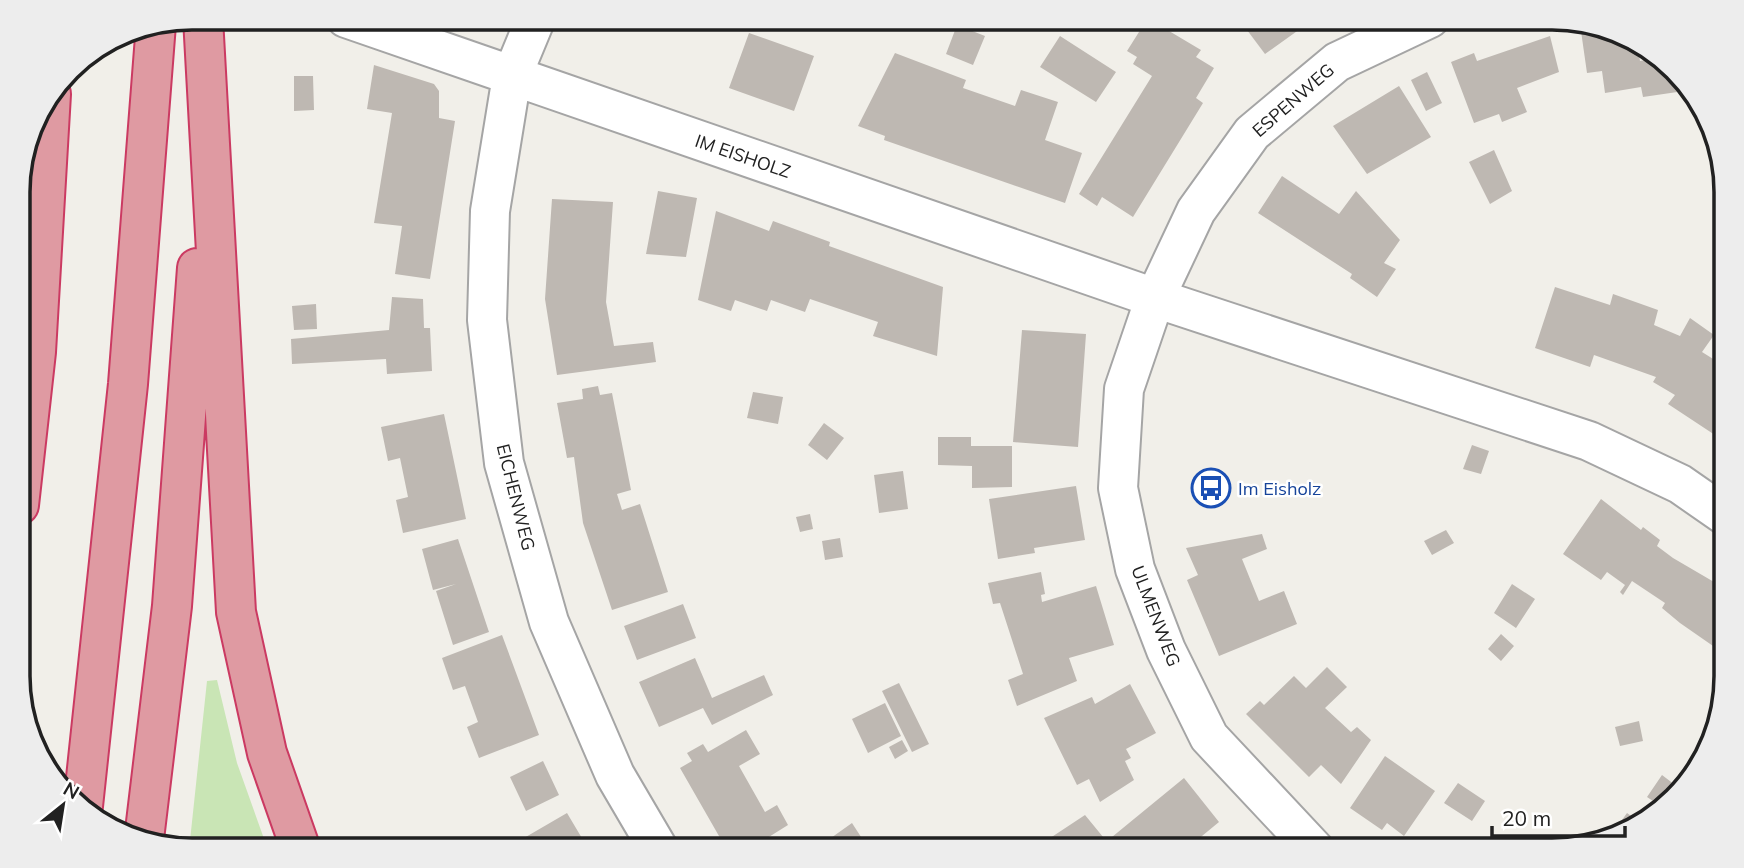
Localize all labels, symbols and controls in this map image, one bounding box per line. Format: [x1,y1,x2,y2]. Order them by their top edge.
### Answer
street label: ESPENWEG [1247,58,1339,142]
street label: IM EISHOLZ [692,129,794,183]
street label: EICHENWEG [492,441,540,553]
bus stop icon: Im Eisholz [1190,467,1232,509]
place label: Im Eisholz [1238,477,1321,500]
street label: ULMENWEG [1126,562,1186,670]
north arrow [28,770,98,840]
text: N [59,776,84,804]
scale bar [1492,794,1625,838]
text: 20 m [1502,805,1551,831]

